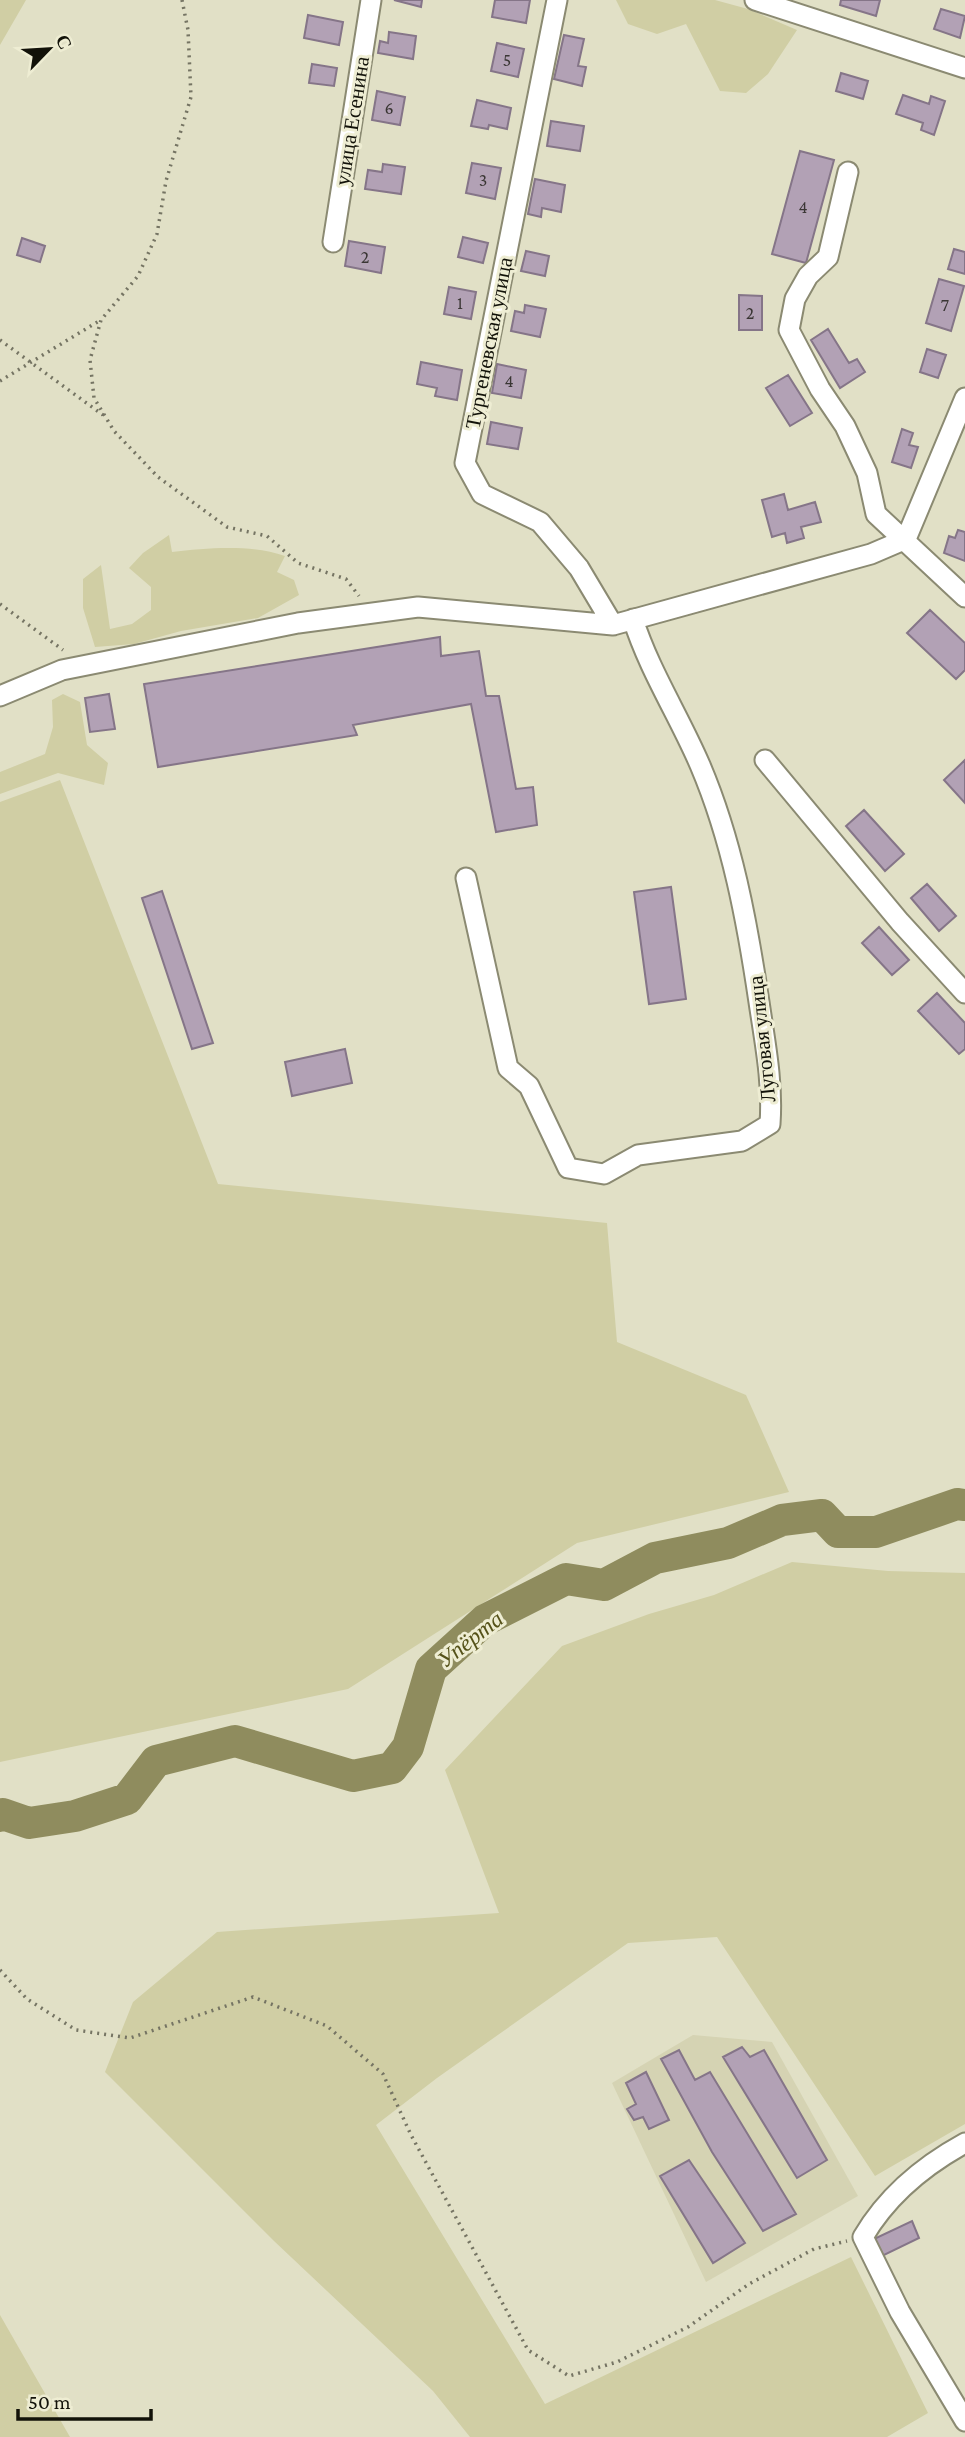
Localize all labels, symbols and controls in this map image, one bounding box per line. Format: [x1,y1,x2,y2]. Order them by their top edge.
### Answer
north arrow [14,14,84,84]
text: С [52,31,76,53]
house number: 5 [503,50,511,70]
street label: улица Есенина [330,54,374,187]
house number: 6 [384,98,394,118]
house number: 3 [479,170,487,190]
house number: 4 [798,197,808,217]
house number: 2 [361,247,369,267]
street label: Тургеневская улица [461,254,518,431]
house number: 1 [457,293,463,313]
house number: 7 [941,295,949,315]
house number: 2 [746,303,754,323]
house number: 4 [504,371,514,391]
street label: Луговая улица [743,974,781,1104]
water label: Упёрта [432,1605,508,1673]
scale bar [18,2378,150,2422]
text: 50 m [28,2390,71,2414]

